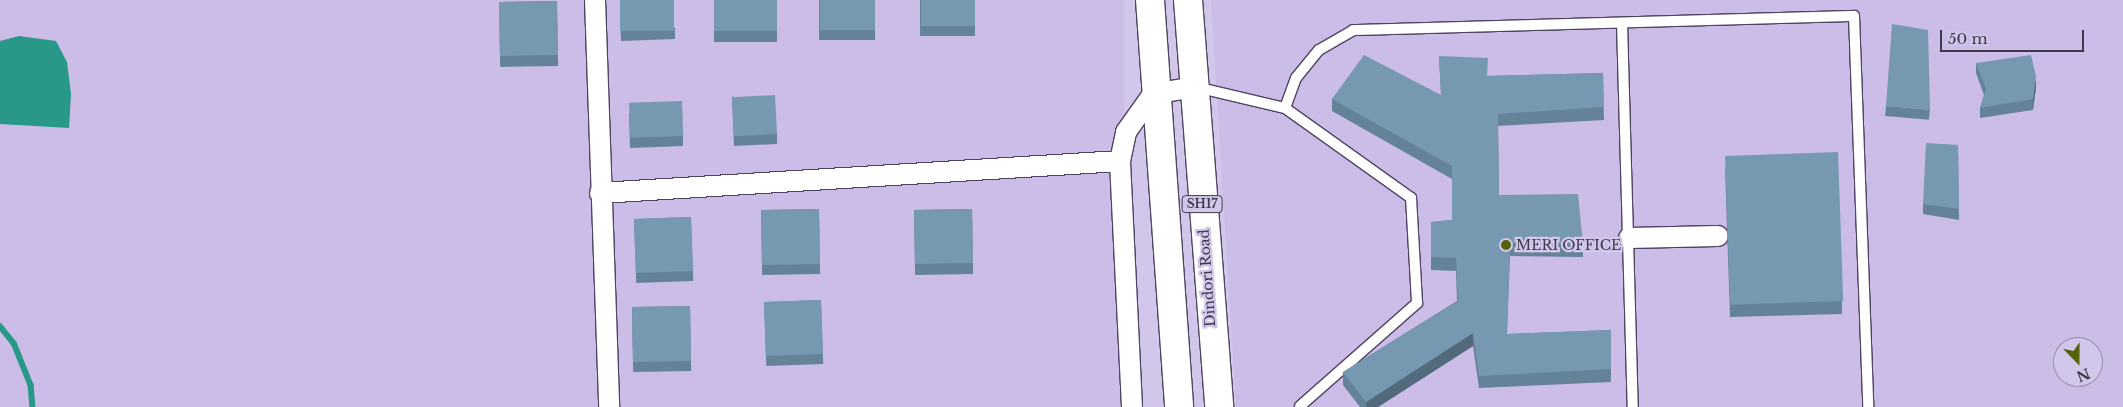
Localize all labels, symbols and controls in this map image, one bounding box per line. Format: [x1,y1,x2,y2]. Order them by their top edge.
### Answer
scale bar [1943,20,2087,52]
text: 50 m [1948,29,1988,48]
road number: SH17 [1181,194,1223,213]
street label: Dindori Road [1195,228,1219,328]
place label: MERI OFFICE [1516,237,1621,253]
marker: MERI OFFICE [1500,239,1512,251]
north arrow [2053,337,2103,387]
text: N [2074,364,2093,386]

